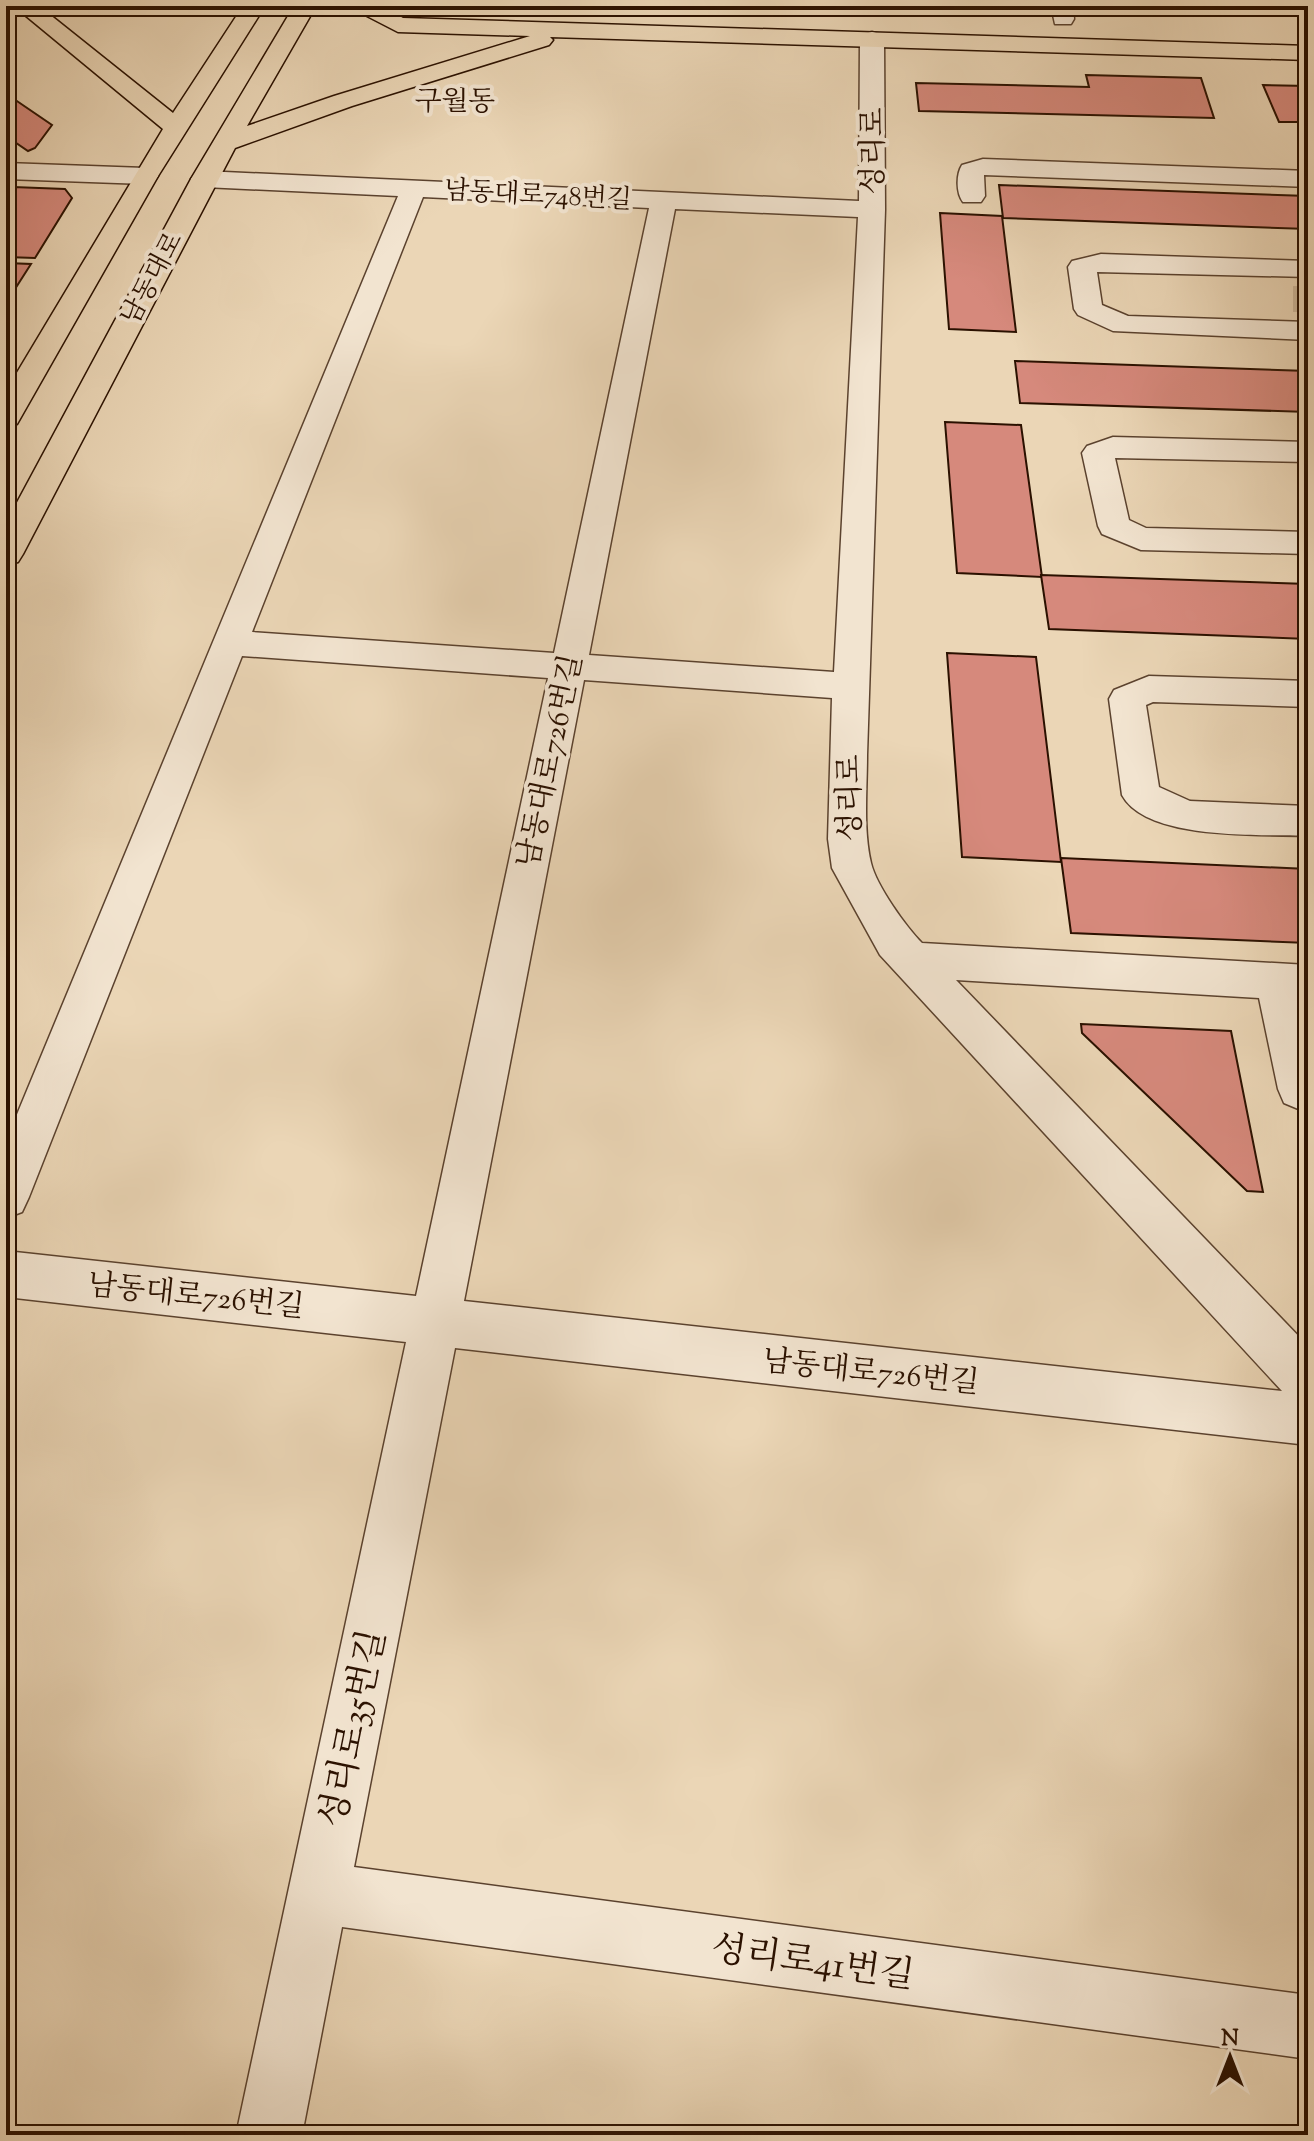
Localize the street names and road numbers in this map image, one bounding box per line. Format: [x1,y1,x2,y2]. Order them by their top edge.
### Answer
street label: 성리로 [853,108,896,194]
street label: 남동대로748번길 [443,173,633,220]
street label: 남동대로 [113,226,193,332]
street label: 남동대로726번길 [508,651,595,872]
street label: 성리로 [829,754,874,842]
street label: 남동대로726번길 [85,1265,306,1330]
street label: 남동대로726번길 [760,1341,981,1406]
street label: 성리로35번길 [309,1625,401,1832]
street label: 성리로41번길 [708,1924,917,2004]

